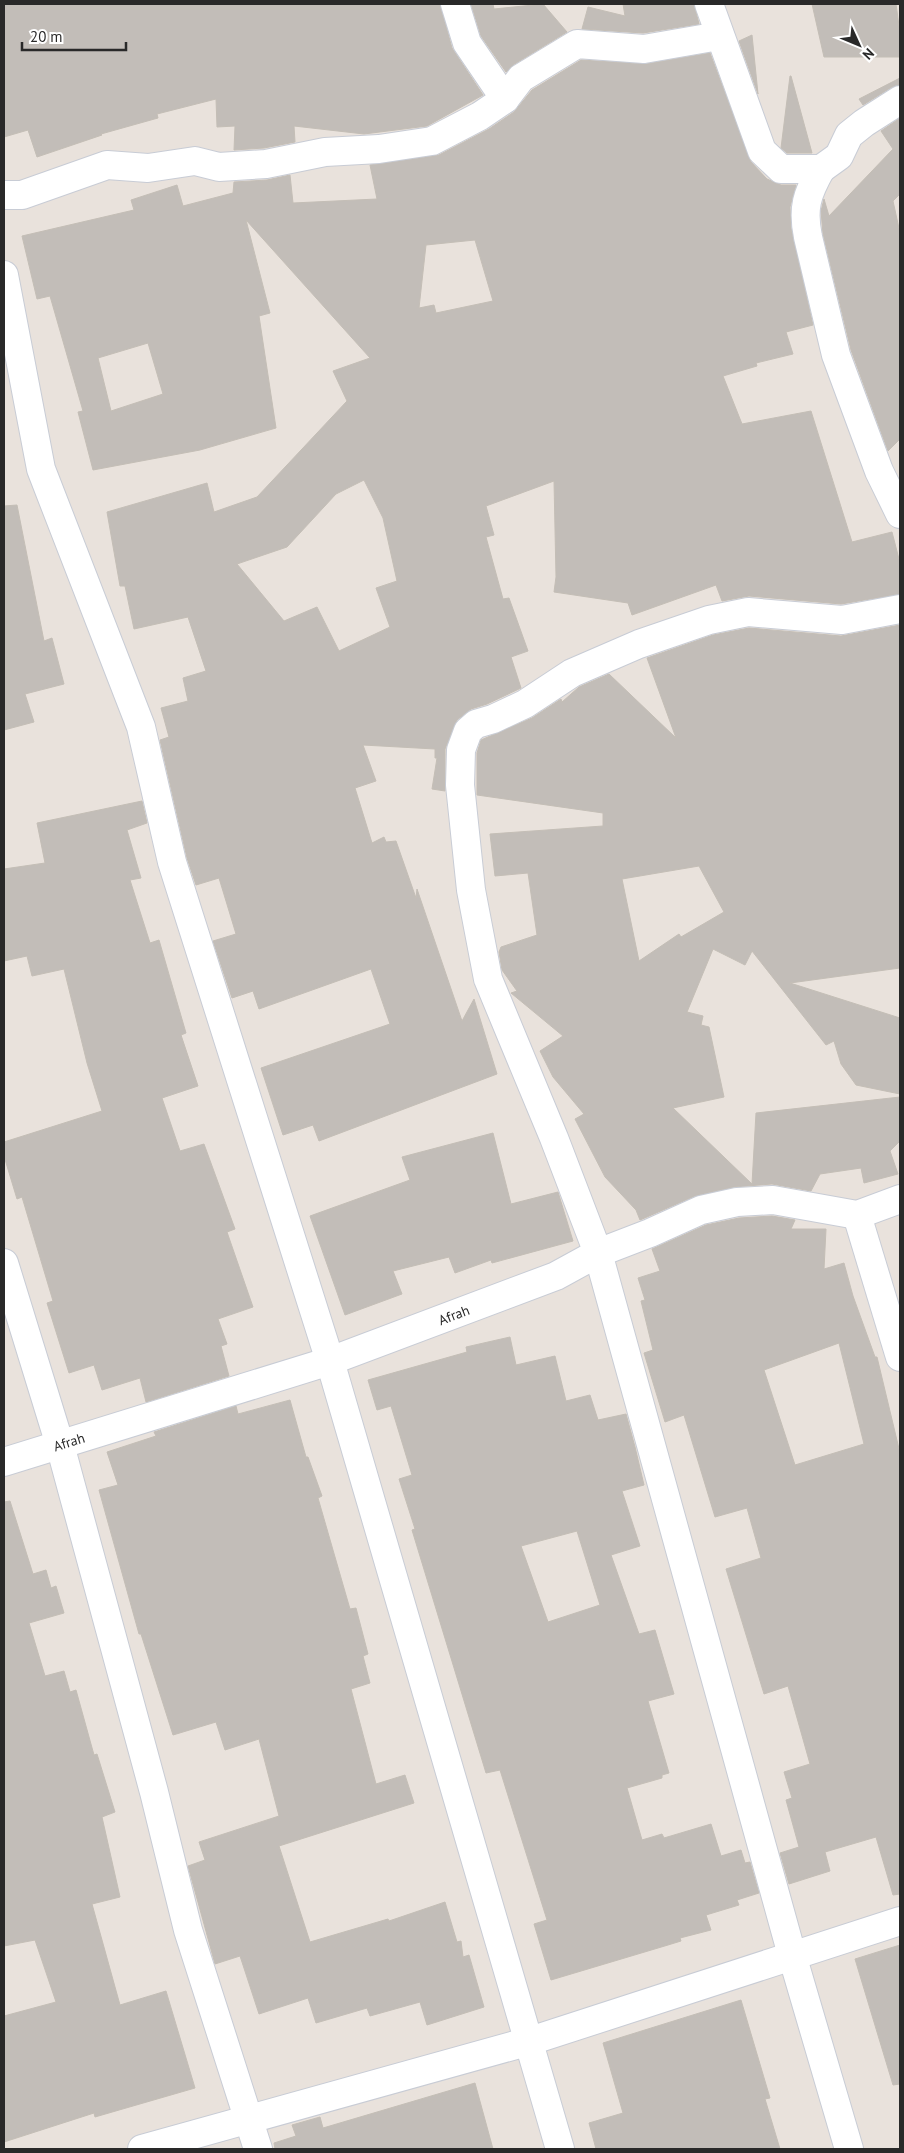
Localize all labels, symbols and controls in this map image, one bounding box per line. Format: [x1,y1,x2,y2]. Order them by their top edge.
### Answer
scale bar [22,20,126,52]
north arrow [834,20,884,70]
text: 20 m [30,27,63,46]
text: N [859,44,878,64]
street label: Afrah [436,1301,472,1329]
street label: Afrah [51,1429,87,1455]

